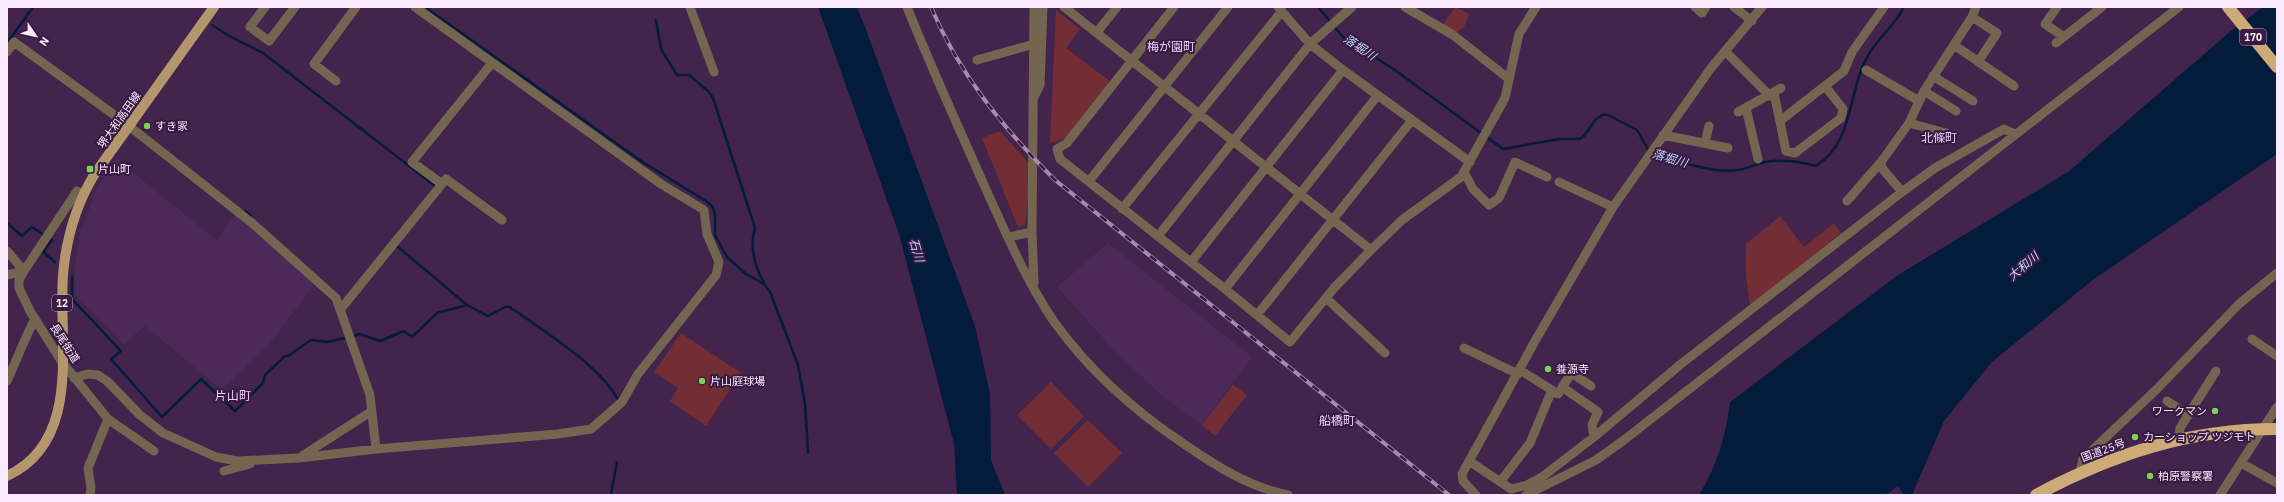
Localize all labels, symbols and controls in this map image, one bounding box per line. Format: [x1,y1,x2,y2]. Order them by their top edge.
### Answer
north arrow [16,16,56,56]
road number: 170 [2240,29,2266,45]
water label: 落堀川 [1341,31,1381,64]
text: N [36,34,52,49]
district label: 梅が園町 [1147,39,1195,54]
street label: 堺大和高田線 [94,89,144,151]
place label: すき家 [155,119,188,133]
marker: すき家 [142,121,152,131]
district label: 北條町 [1921,130,1957,145]
water label: 落堀川 [1651,146,1691,171]
place label: 片山町 [98,162,131,176]
marker: 片山町 [85,164,95,174]
water label: 石川 [906,236,928,266]
water label: 大和川 [2004,247,2043,283]
road number: 12 [52,295,72,311]
street label: 長尾街道 [47,321,83,365]
place label: 養源寺 [1556,362,1589,376]
marker: 養源寺 [1543,364,1553,374]
place label: 片山庭球場 [710,374,765,388]
marker: 片山庭球場 [697,376,707,386]
district label: 片山町 [215,388,251,403]
place label: ワークマン [2152,404,2207,418]
marker: ワークマン [2210,406,2220,416]
district label: 船橋町 [1319,413,1355,428]
place label: カーショップ ツジモト [2143,430,2255,444]
marker: カーショップ ツジモト [2130,432,2140,442]
street label: 国道25号 [2079,436,2127,464]
place label: 柏原警察署 [2158,469,2213,483]
marker: 柏原警察署 [2145,471,2155,481]

